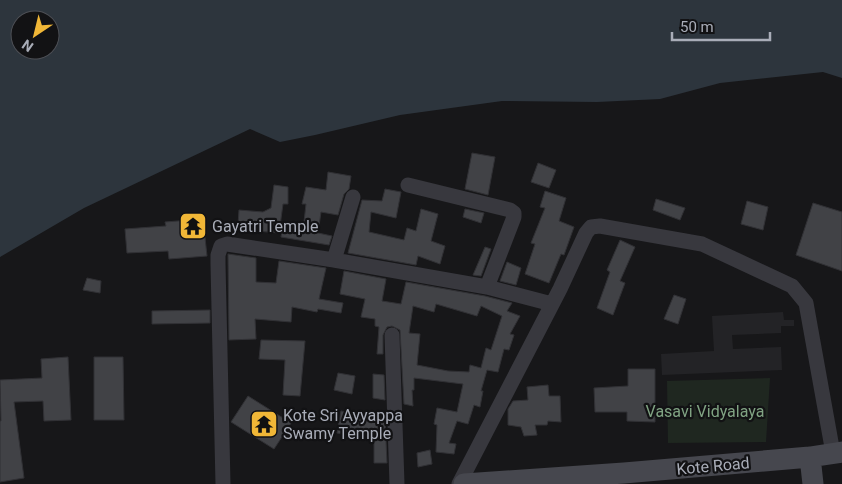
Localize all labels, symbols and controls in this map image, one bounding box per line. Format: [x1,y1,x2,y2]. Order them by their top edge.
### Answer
north arrow [10,10,60,60]
scale bar [672,10,770,42]
text: 50 m [680,18,714,36]
text: N [19,36,36,55]
temple icon: Gayatri Temple [178,211,208,241]
place label: Gayatri Temple [212,217,319,236]
park label: Vasavi Vidyalaya [646,402,764,421]
place label: Kote Sri Ayyappa Swamy Temple [283,406,403,443]
temple icon: Kote Sri Ayyappa Swamy Temple [249,409,279,439]
street label: Kote Road [676,453,750,479]

